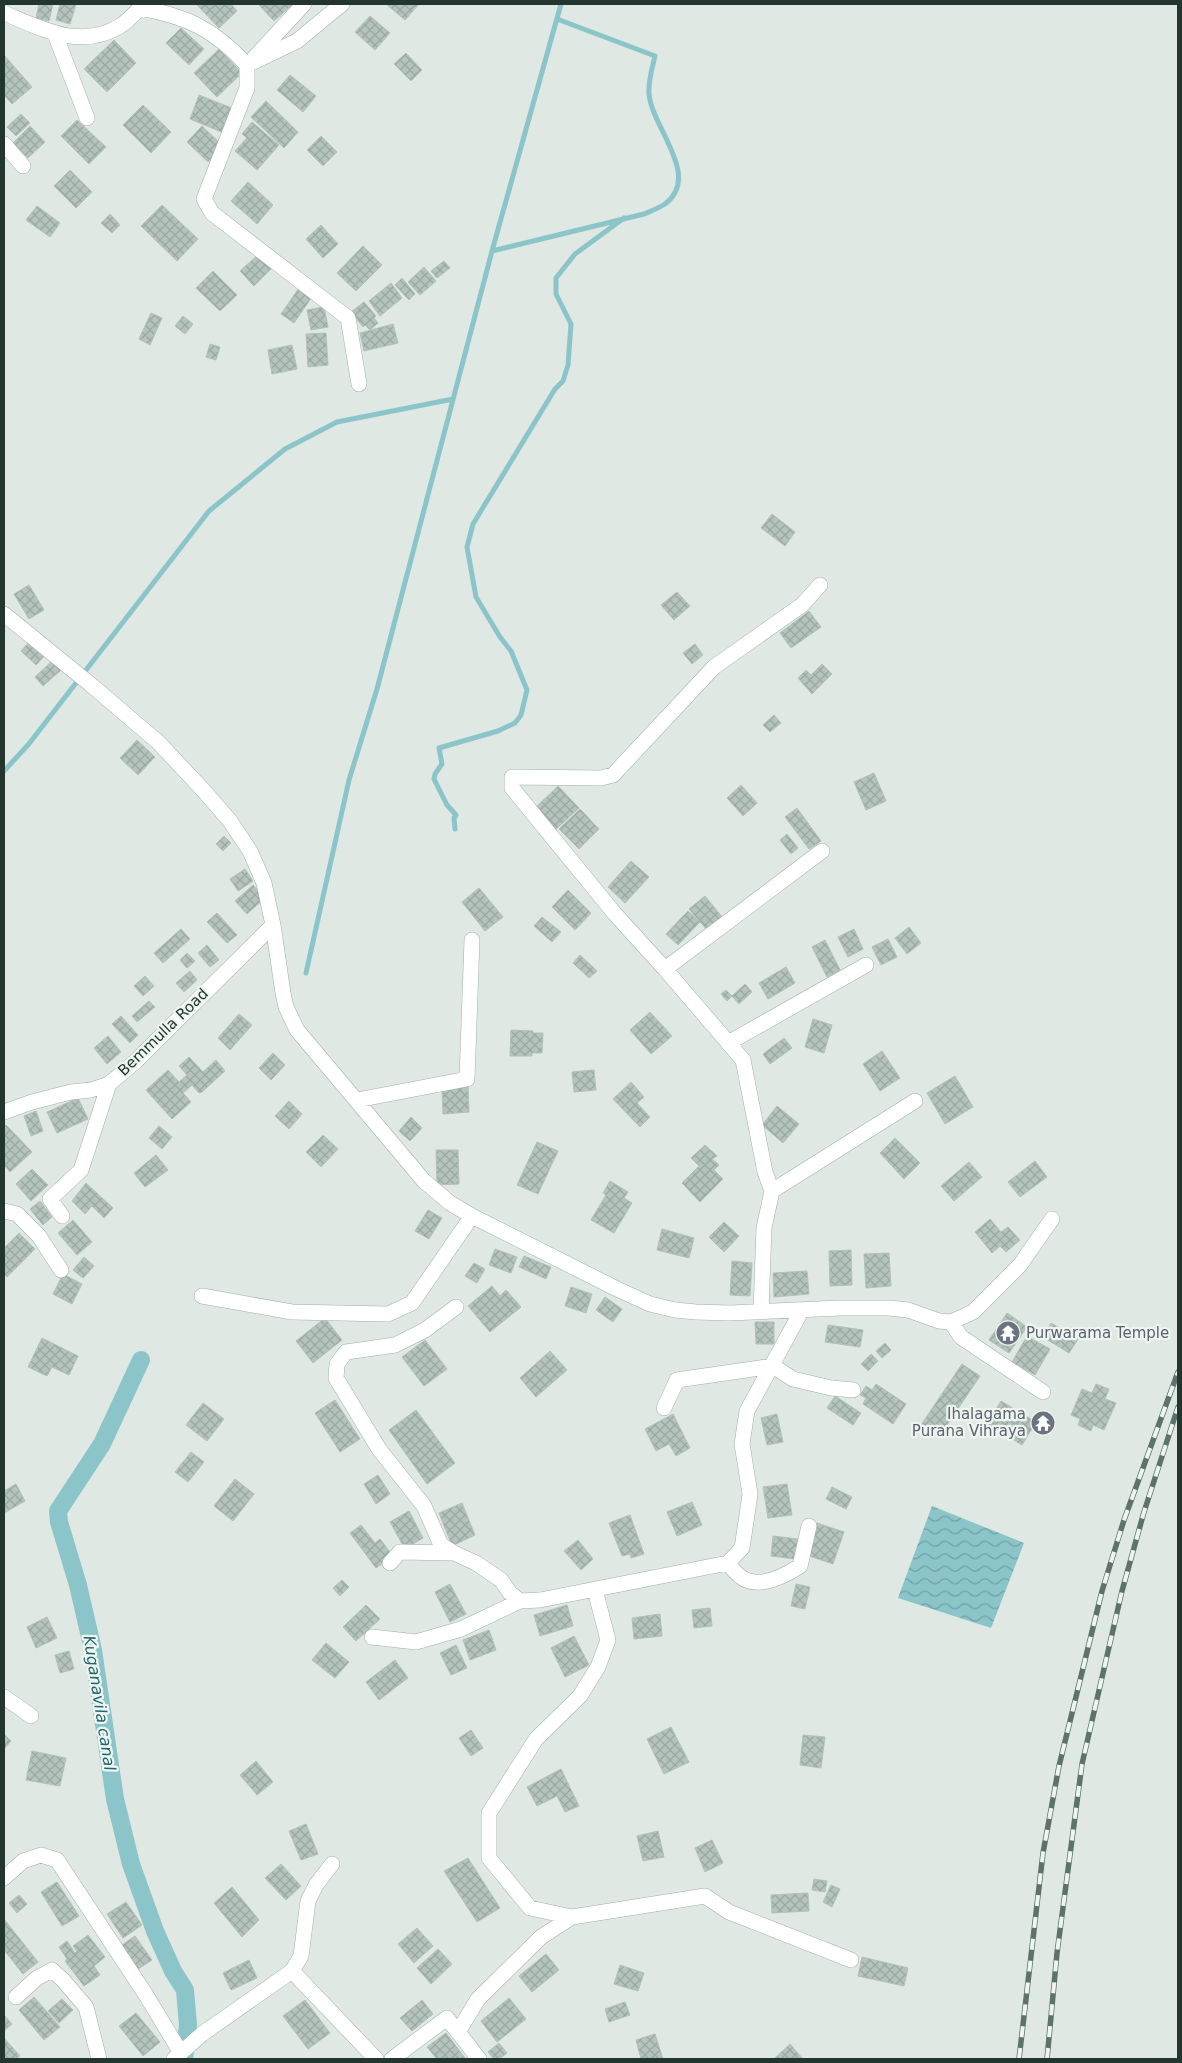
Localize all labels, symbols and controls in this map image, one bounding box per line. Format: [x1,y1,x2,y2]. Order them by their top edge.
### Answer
street label: Bemmulla Road [114,984,212,1080]
temple icon: Purwarama Temple [995,1320,1021,1346]
place label: Purwarama Temple [1026,1324,1169,1342]
place label: Ihalagama Purana Vihraya [912,1405,1026,1440]
temple icon: Ihalagama Purana Vihraya [1030,1410,1056,1436]
water label: Kuganavila canal [79,1634,120,1772]

